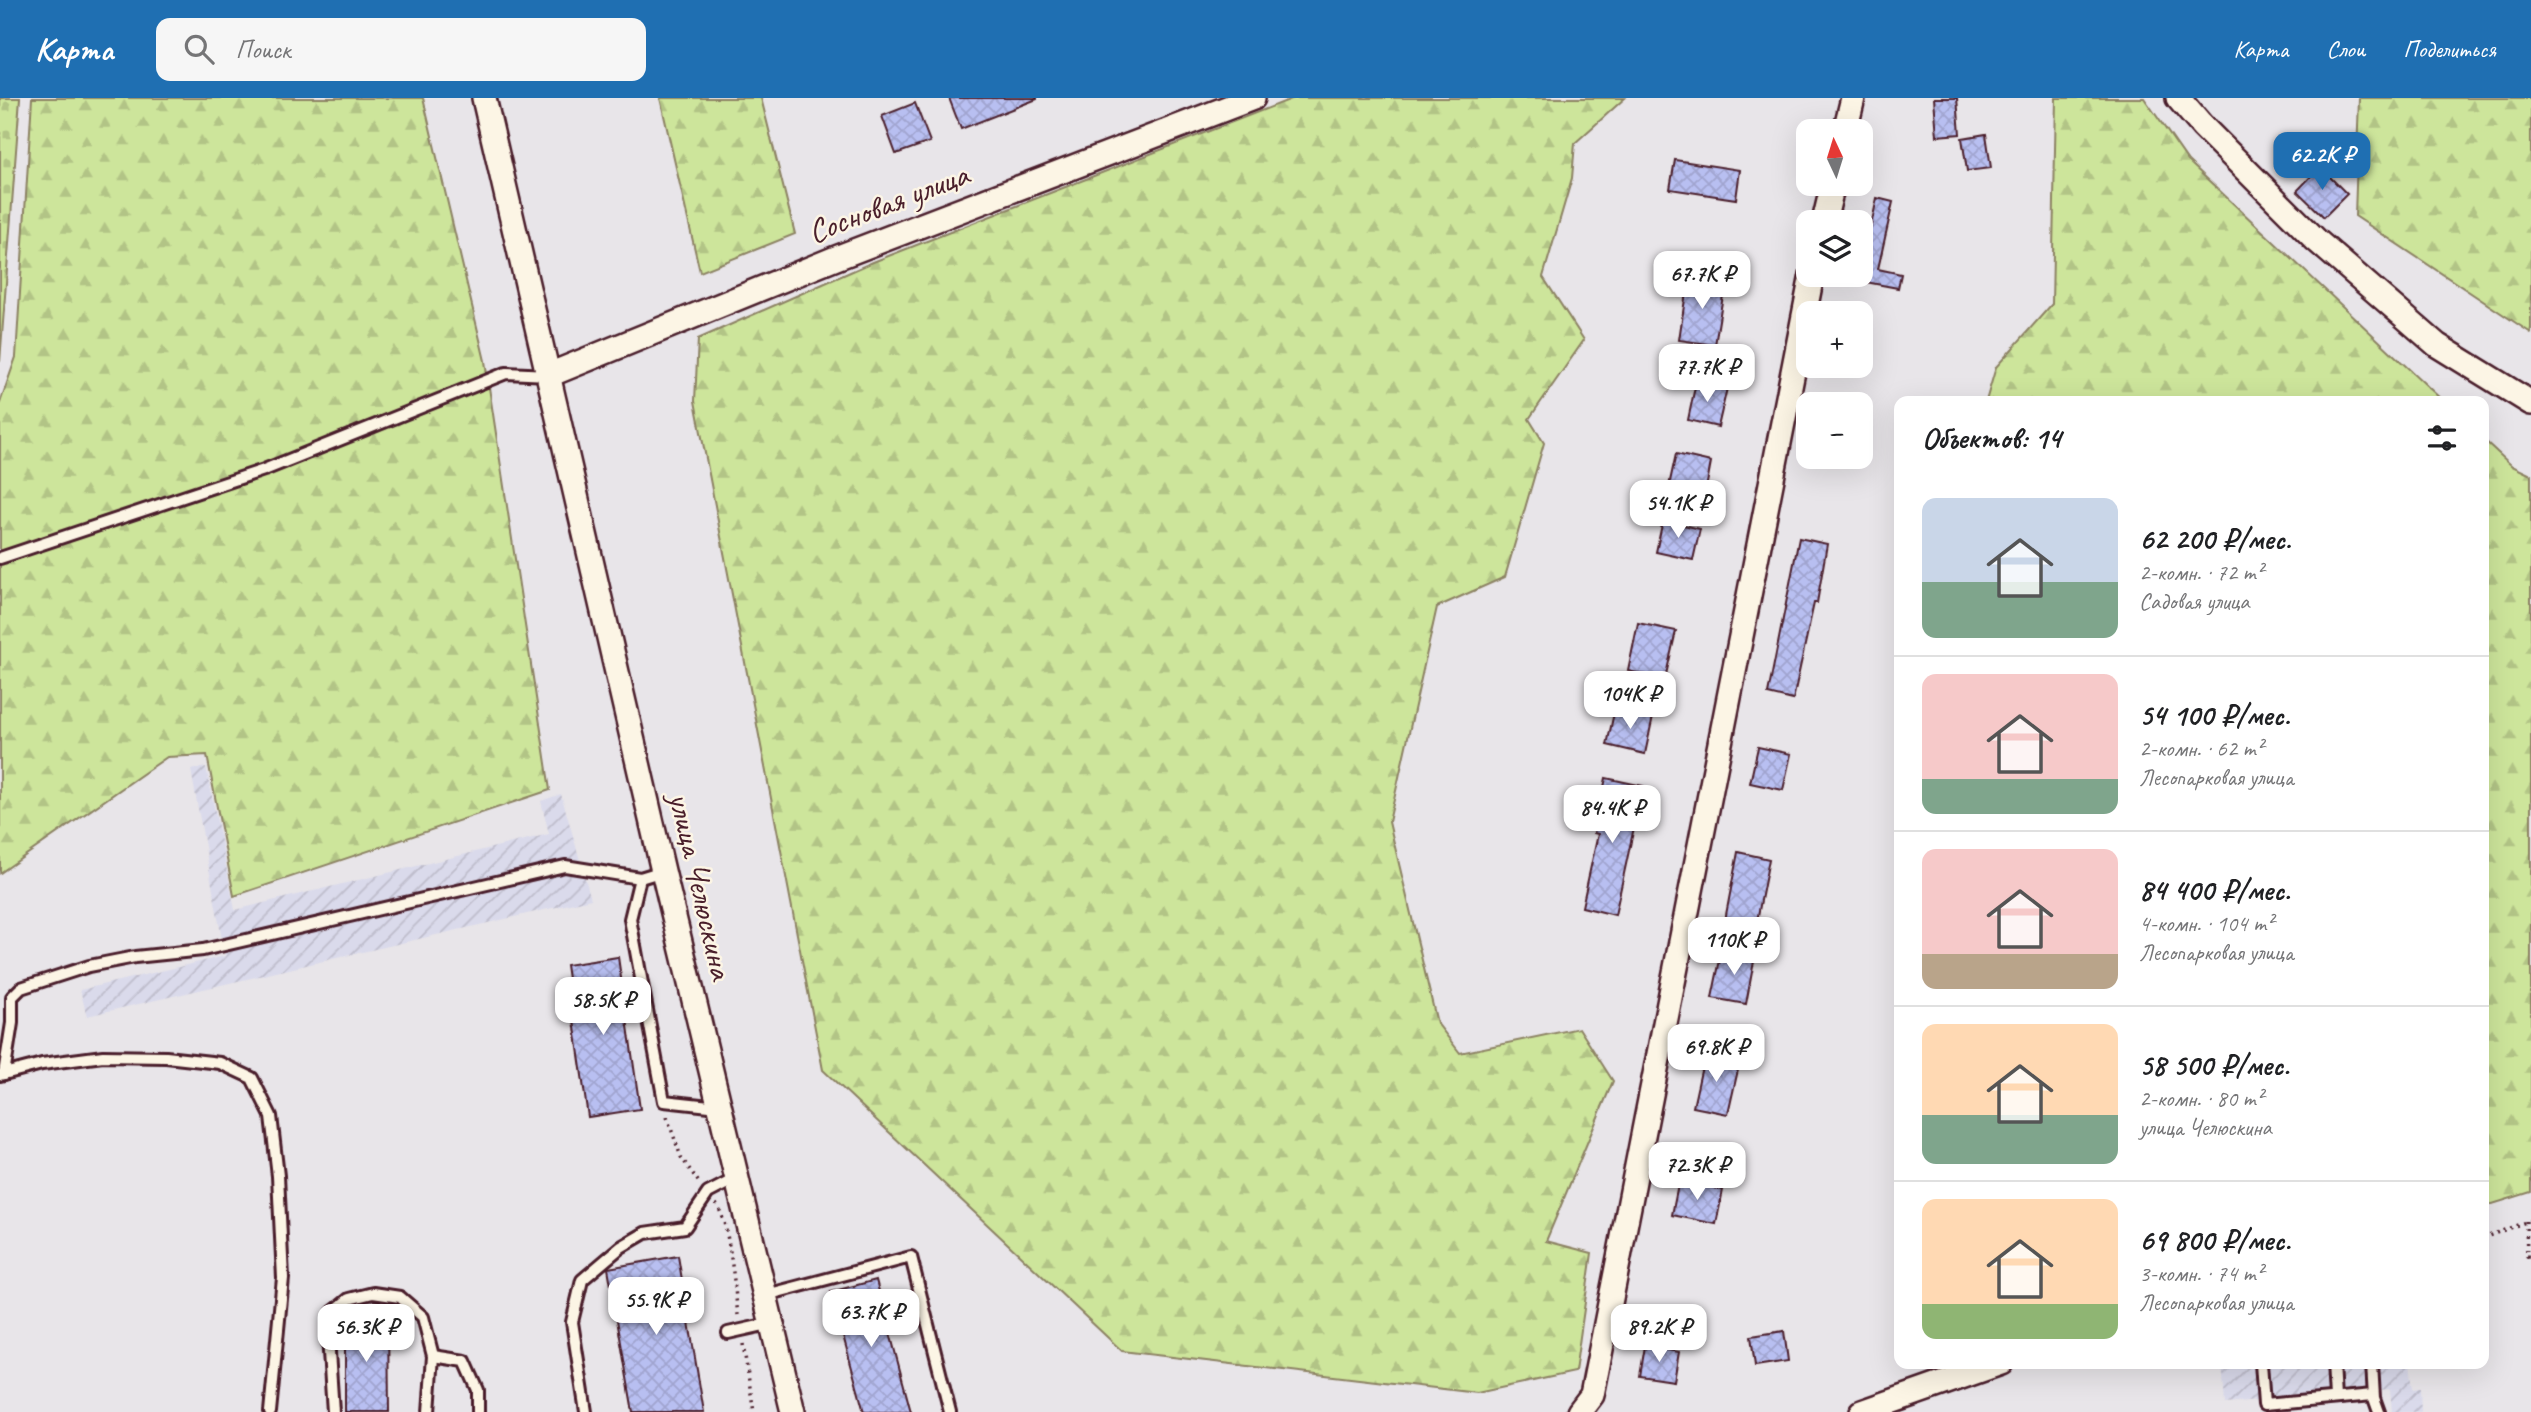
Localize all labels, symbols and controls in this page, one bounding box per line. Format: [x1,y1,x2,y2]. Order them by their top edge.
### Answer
search box [156,18,646,81]
text: Карта [35,28,114,70]
icon: search [180,30,218,68]
text: Поиск [236,33,290,66]
text: Карта [2234,34,2288,64]
text: Слои [2326,34,2365,64]
text: Поделиться [2403,34,2496,64]
north arrow [1796,119,1872,196]
map controls [1796,119,1873,469]
pin: 62.2K ₽ [2257,132,2387,192]
text: 62.2K ₽ [2289,140,2355,169]
street label: Сосновая улица [802,152,977,253]
button: layers [1796,210,1873,287]
pin: 67.7K ₽ [1637,252,1767,311]
text: 67.7K ₽ [1669,259,1735,288]
button: + [1796,301,1873,378]
pin: 77.7K ₽ [1642,344,1772,404]
text: 77.7K ₽ [1675,352,1739,381]
button: − [1796,392,1873,469]
text: Объектов: 14 [1922,419,2061,457]
icon: filters [2423,419,2461,457]
pin: 54.1K ₽ [1613,480,1743,540]
text: 54.1K ₽ [1646,488,1710,517]
text: 62 200 ₽/мес. [2139,520,2291,558]
icon: home [1978,526,2062,610]
text: 2-комн. · 72 m² [2139,558,2263,587]
text: Садовая улица [2139,587,2249,616]
pin: 104K ₽ [1573,672,1687,731]
text: 104K ₽ [1600,679,1660,708]
text: 54 100 ₽/мес. [2139,696,2290,734]
icon: home [1978,702,2062,786]
text: 2-комн. · 62 m² [2139,734,2263,763]
text: Лесопарковая улица [2139,763,2293,792]
pin: 84.4K ₽ [1547,786,1677,845]
street label: улица Челюскина [659,787,743,986]
text: 84.4K ₽ [1580,793,1644,822]
text: 84 400 ₽/мес. [2139,871,2290,909]
icon: home [1978,877,2062,961]
text: 4-комн. · 104 m² [2139,909,2273,938]
pin: 110K ₽ [1677,918,1791,977]
text: 110K ₽ [1704,925,1764,954]
text: Лесопарковая улица [2139,938,2293,967]
pin: 58.5K ₽ [538,978,668,1037]
text: 58.5K ₽ [571,985,635,1014]
pin: 69.8K ₽ [1651,1024,1781,1084]
text: 69.8K ₽ [1684,1032,1748,1061]
text: 58 500 ₽/мес. [2139,1046,2289,1084]
icon: home [1978,1052,2062,1136]
text: 2-комн. · 80 m² [2139,1084,2263,1113]
text: улица Челюскина [2139,1113,2272,1142]
pin: 72.3K ₽ [1632,1142,1762,1202]
text: 72.3K ₽ [1665,1150,1729,1179]
text: 69 800 ₽/мес. [2139,1221,2290,1259]
icon: home [1978,1227,2062,1311]
text: 3-комн. · 74 m² [2139,1259,2263,1288]
pin: 55.9K ₽ [591,1278,721,1337]
text: 55.9K ₽ [624,1285,688,1314]
text: Лесопарковая улица [2139,1288,2293,1317]
pin: 63.7K ₽ [806,1290,936,1349]
text: 63.7K ₽ [838,1297,904,1326]
pin: 56.3K ₽ [301,1304,431,1364]
pin: 89.2K ₽ [1594,1304,1724,1364]
text: 56.3K ₽ [334,1312,398,1341]
text: 89.2K ₽ [1627,1312,1691,1341]

